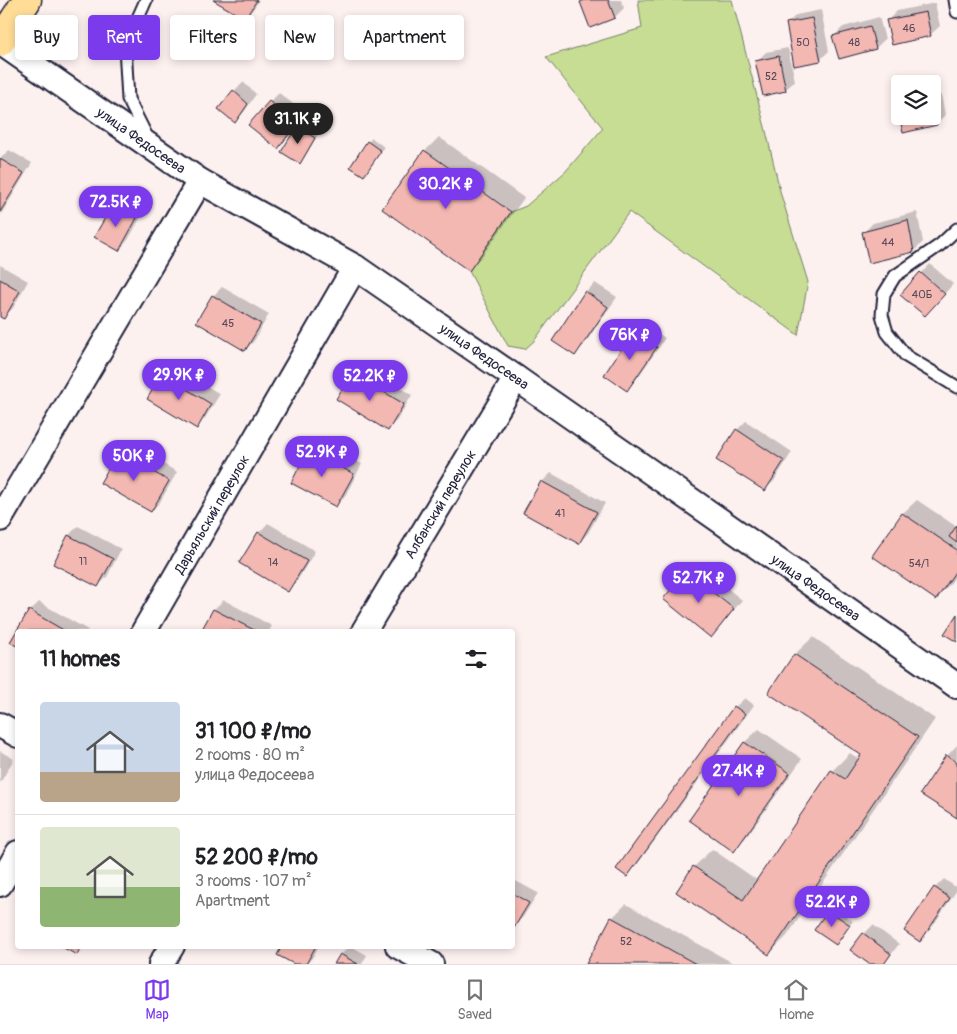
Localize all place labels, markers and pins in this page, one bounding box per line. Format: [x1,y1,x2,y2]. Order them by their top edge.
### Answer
pin: 31.1K ₽ [252,102,344,145]
pin: 30.2K ₽ [400,168,492,210]
pin: 72.5K ₽ [70,186,162,228]
pin: 76K ₽ [595,318,665,361]
pin: 29.9K ₽ [133,358,225,401]
pin: 52.2K ₽ [324,360,416,402]
pin: 52.9K ₽ [276,436,368,478]
pin: 50K ₽ [99,440,169,482]
pin: 52.7K ₽ [653,562,745,604]
pin: 27.4K ₽ [693,754,785,797]
pin: 52.2K ₽ [786,886,878,928]

